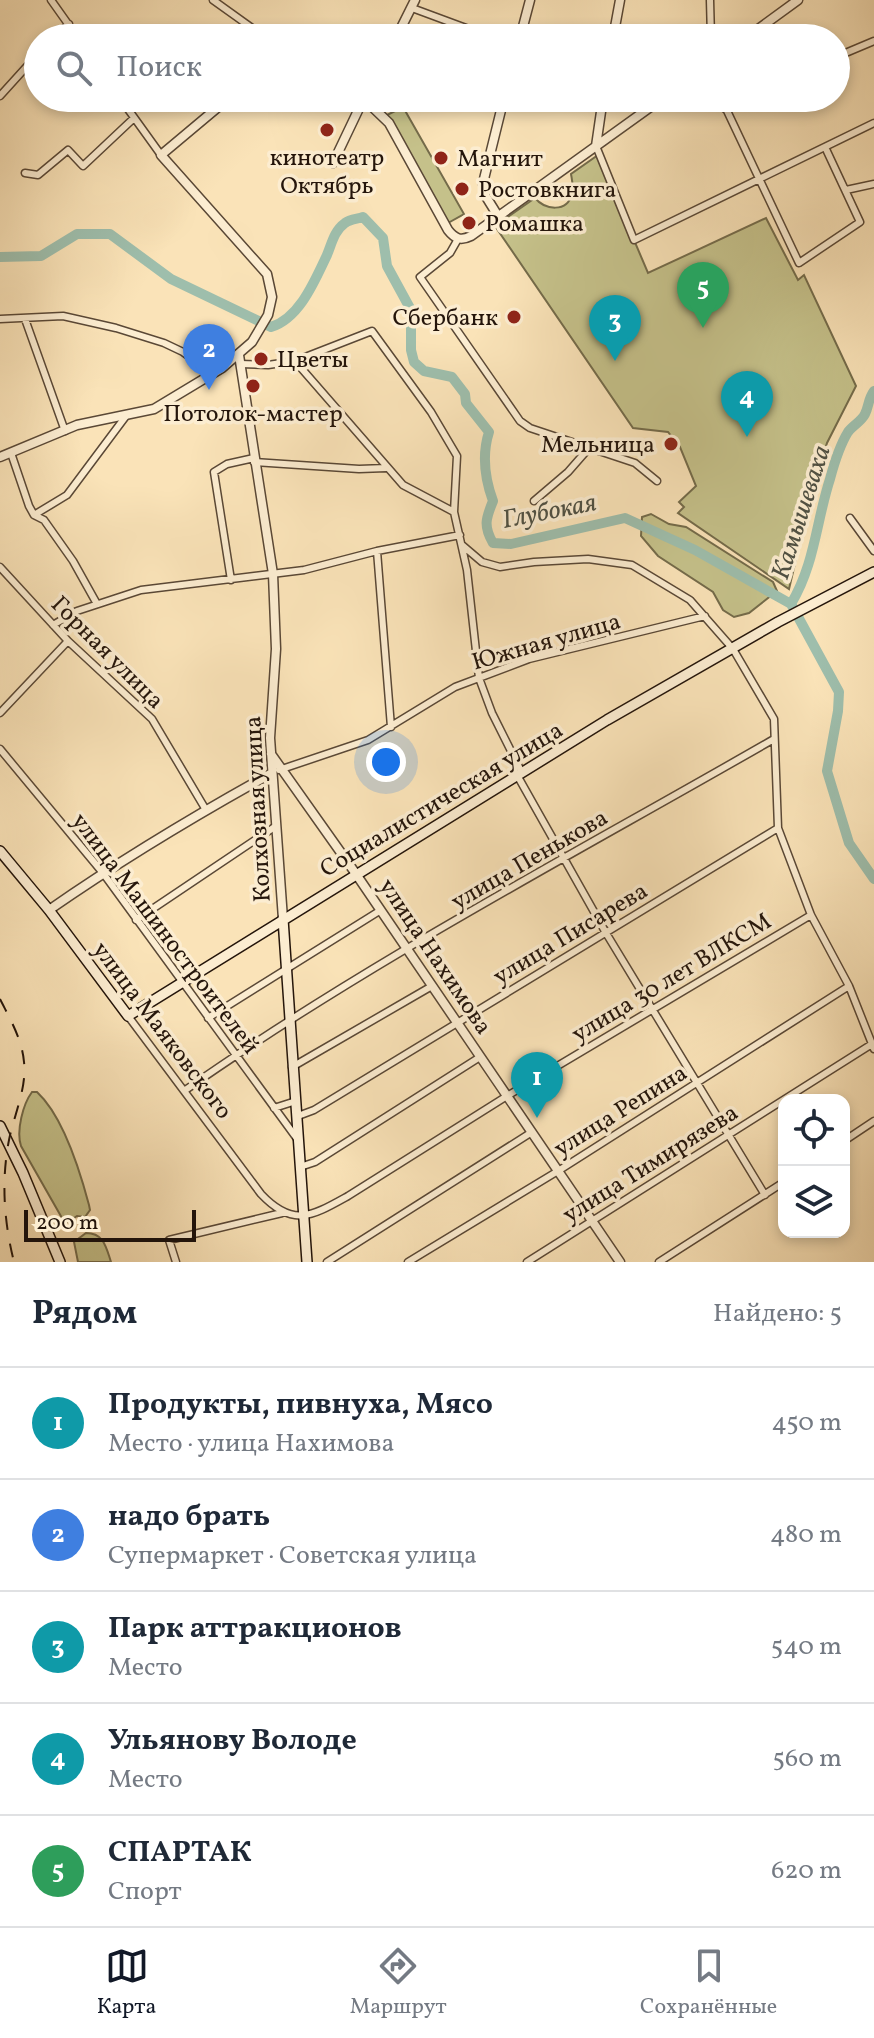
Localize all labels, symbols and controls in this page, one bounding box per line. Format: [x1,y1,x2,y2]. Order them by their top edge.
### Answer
search box [24,24,850,112]
icon: search [52,46,96,90]
text: Поиск [116,47,202,89]
marker: кинотеатр Октябрь [318,121,336,139]
place label: кинотеатр Октябрь [270,142,384,204]
place label: Магнит [457,143,543,177]
marker: Магнит [432,149,450,167]
place label: Ростовкнига [478,174,617,208]
marker: Ростовкнига [453,180,471,198]
place label: Ромашка [485,208,584,242]
marker: Ромашка [460,214,478,232]
pin: 5 [677,262,729,328]
pin: 3 [589,295,641,361]
place label: Сбербанк [392,302,498,336]
marker: Сбербанк [505,308,523,326]
pin: 2 [183,324,235,390]
place label: Цветы [277,344,348,378]
marker: Цветы [252,350,270,368]
pin: 4 [721,371,773,437]
marker: Потолок-мастер [244,377,262,395]
place label: Потолок-мастер [163,398,343,432]
place label: Мельница [541,429,655,463]
marker: Мельница [662,435,680,453]
water label: Камышеваха [763,441,841,584]
water label: Глубокая [499,485,600,539]
street label: Горная улица [42,589,171,718]
street label: Южная улица [468,605,625,680]
street label: Социалистическая улица [314,714,570,887]
street label: Колхозная улица [237,715,281,903]
your location [366,742,406,782]
street label: улица Пенькова [445,802,615,920]
street label: улица Машиностроителей [62,806,267,1062]
street label: улица Нахимова [369,872,499,1042]
street label: улица Писарева [487,875,655,994]
street label: улица 30 лет ВЛКСМ [566,905,778,1052]
street label: улица Маяковского [83,935,240,1127]
pin: 1 [511,1052,563,1118]
street label: улица Репина [548,1057,694,1166]
map controls [778,1094,850,1238]
button: locate [778,1094,850,1166]
street label: улица Тимирязева [557,1097,746,1233]
button: layers [778,1166,850,1238]
scale bar [24,1206,196,1242]
text: 200 m [36,1208,98,1239]
text: Рядом [32,1291,137,1338]
text: Найдено: 5 [713,1296,842,1332]
text: Продукты, пивнуха, Мясо [108,1384,493,1426]
text: 1 [53,1405,63,1441]
text: 450 m [771,1405,842,1441]
text: Место · улица Нахимова [108,1426,394,1462]
text: надо брать [108,1496,270,1538]
text: 2 [51,1517,65,1553]
text: 480 m [770,1517,842,1553]
text: Супермаркет · Советская улица [108,1538,477,1574]
text: Парк аттракционов [108,1608,402,1650]
text: 3 [51,1629,65,1665]
text: 540 m [771,1629,842,1665]
text: Место [108,1650,183,1686]
text: Ульянову Володе [108,1720,357,1762]
text: 4 [50,1741,66,1777]
text: 560 m [773,1741,842,1777]
text: Место [108,1762,183,1798]
text: СПАРТАК [108,1832,252,1874]
text: 5 [52,1853,64,1889]
text: 620 m [771,1853,842,1889]
text: Спорт [108,1874,182,1910]
tab: Карта [97,1944,156,2023]
tab: Маршрут [350,1944,447,2023]
tab: Сохранённые [640,1944,777,2023]

